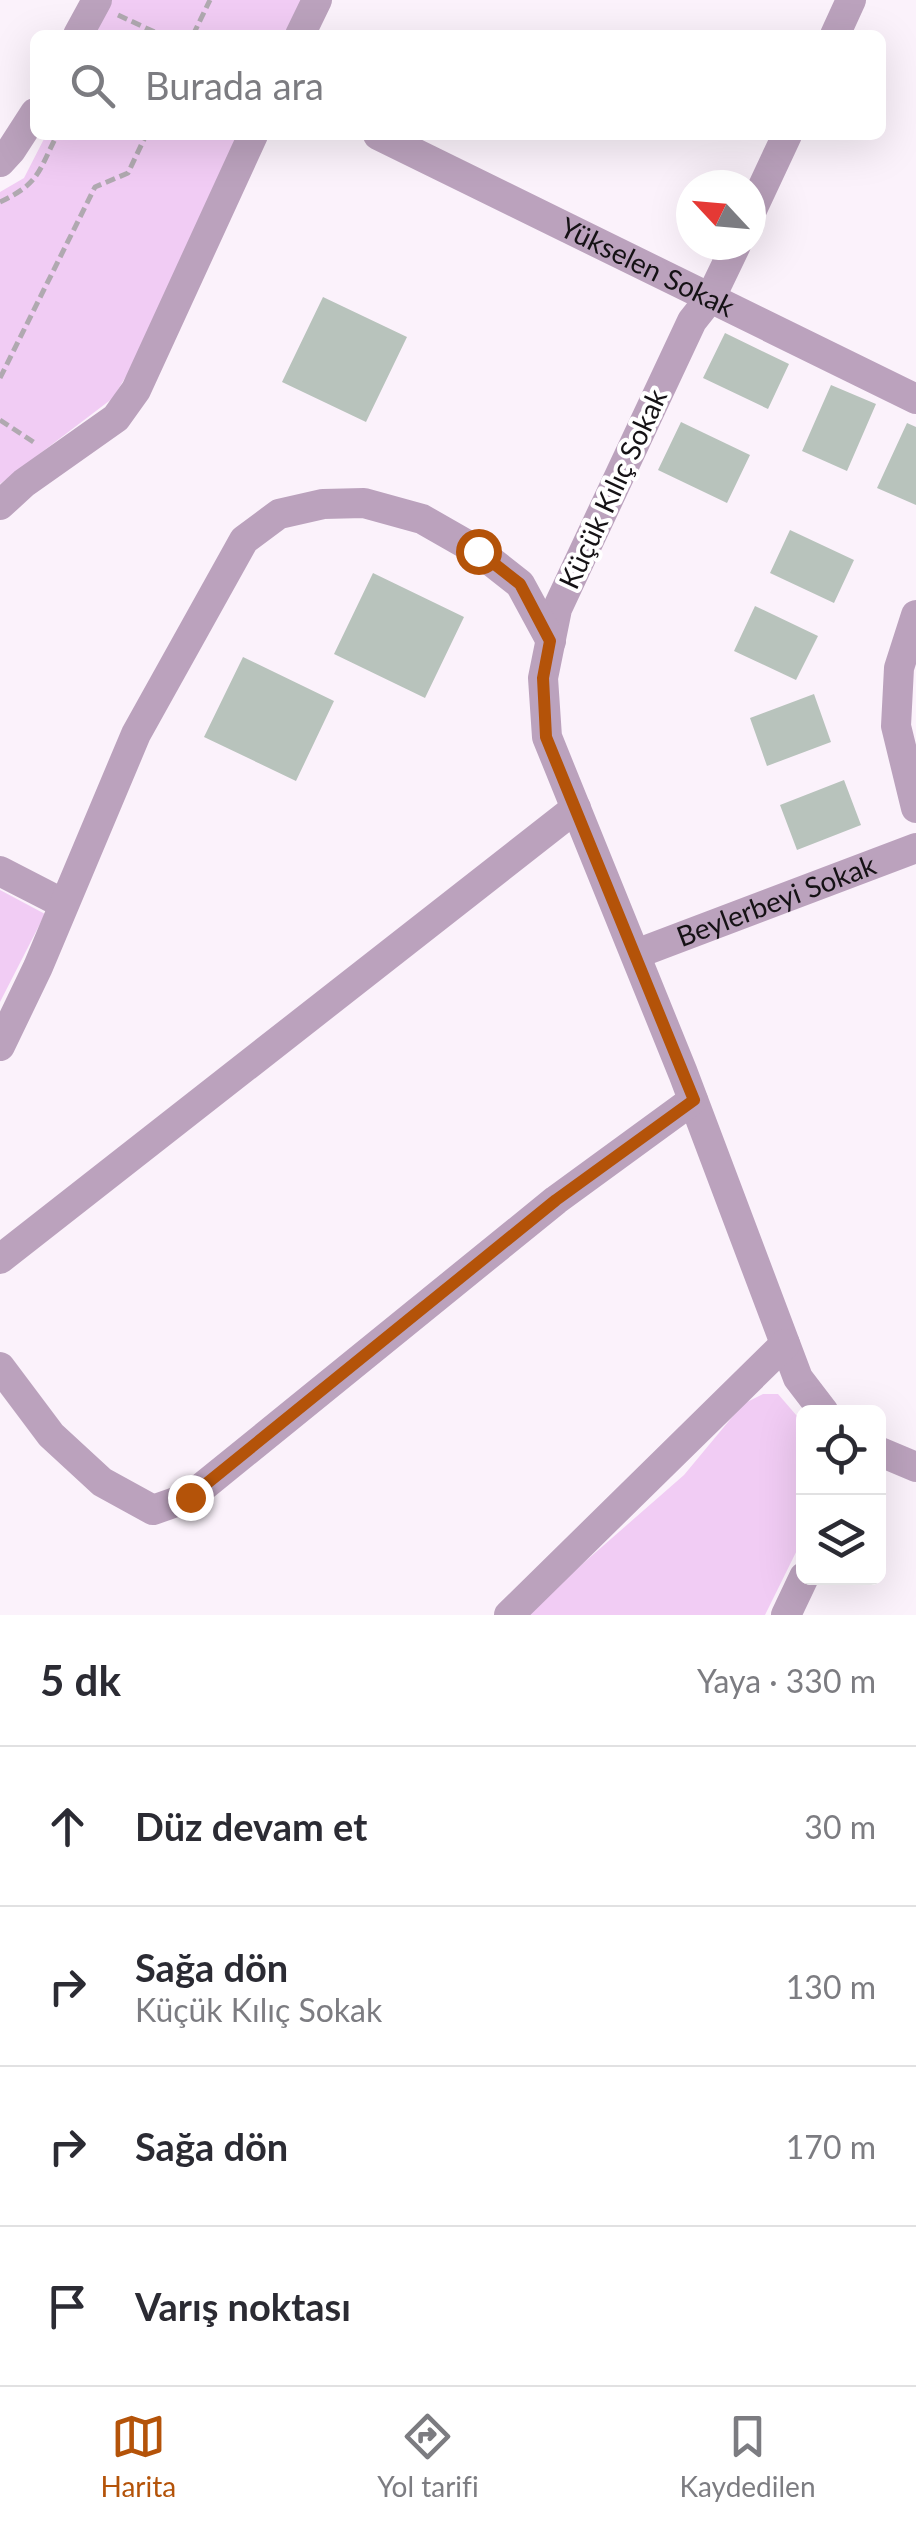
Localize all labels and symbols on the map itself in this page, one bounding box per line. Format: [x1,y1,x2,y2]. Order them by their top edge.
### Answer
north arrow [676,170,766,260]
street label: Yükselen Sokak [555,209,741,324]
street label: Küçük Kılıç Sokak [551,383,674,594]
route start [456,529,502,575]
street label: Beylerbeyi Sokak [672,847,881,953]
route end [168,1475,214,1521]

